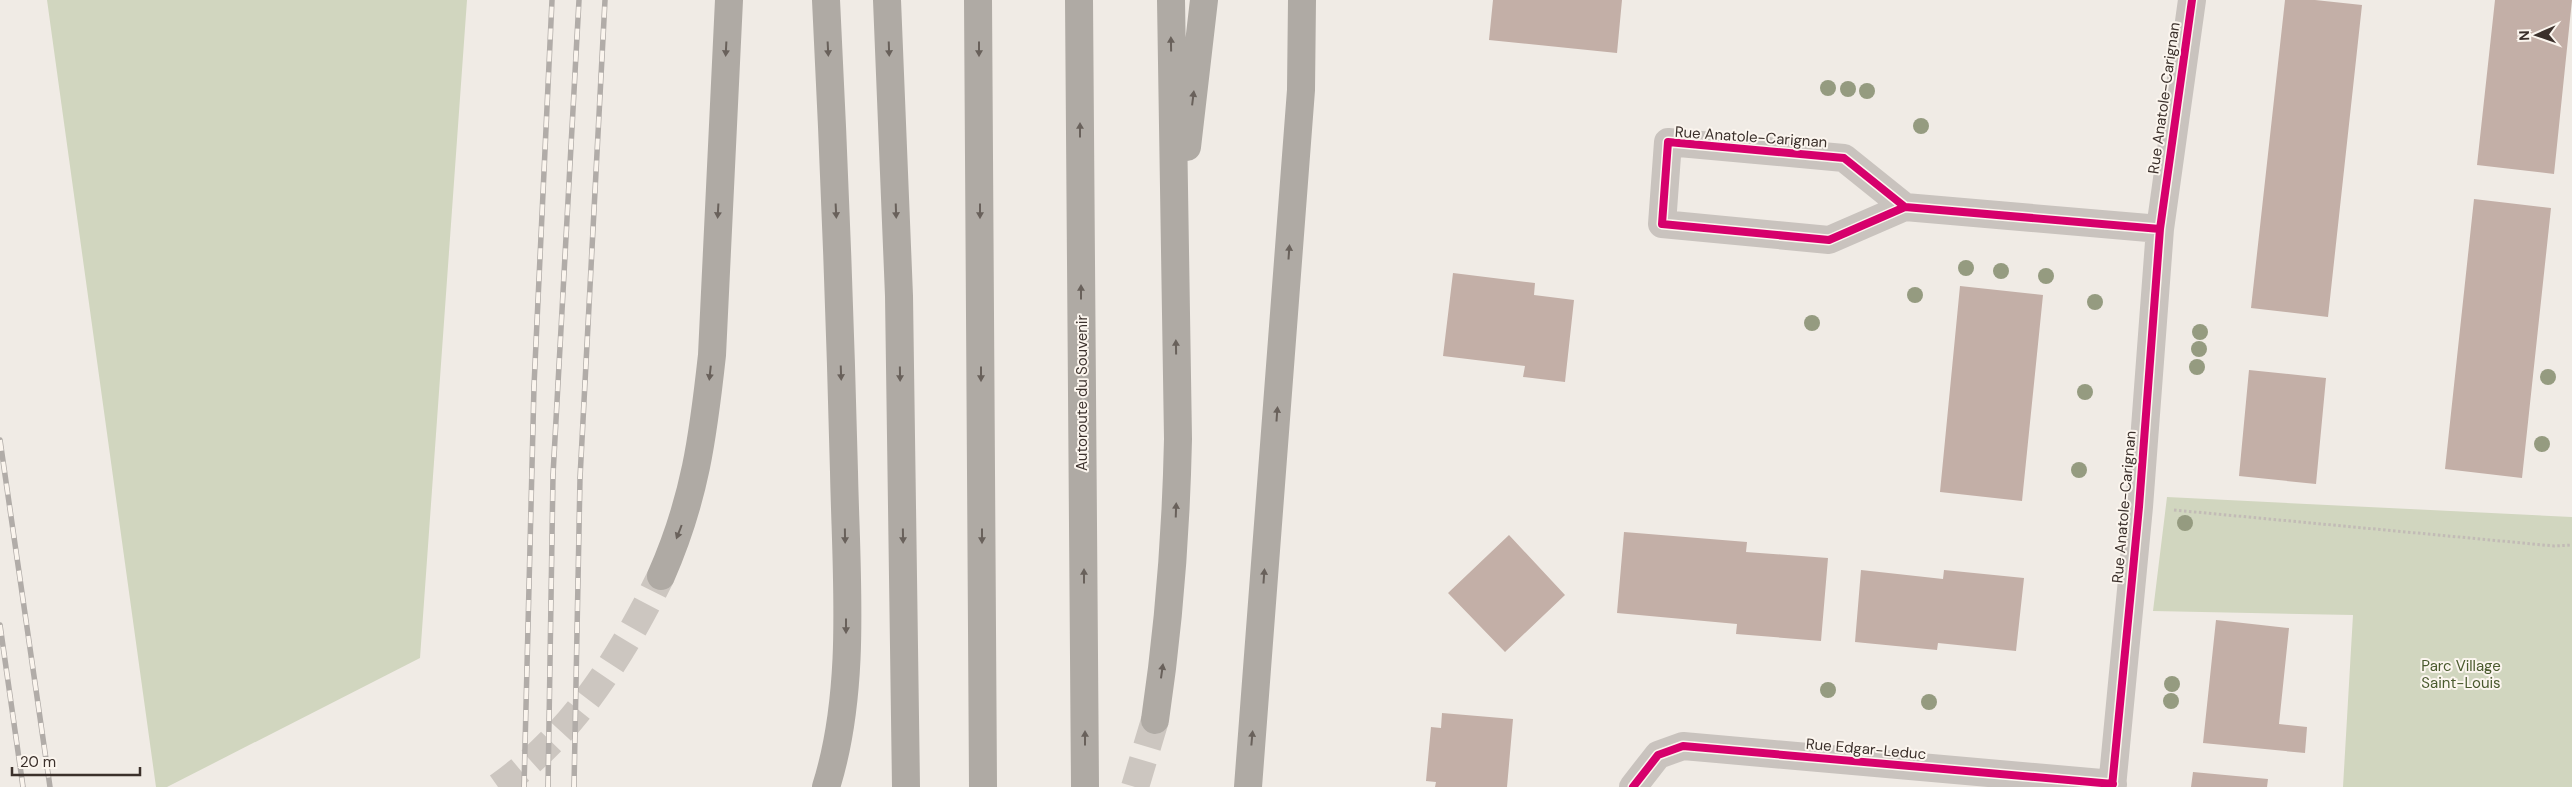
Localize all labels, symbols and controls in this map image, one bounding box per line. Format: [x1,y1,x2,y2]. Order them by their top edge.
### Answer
north arrow [2512,10,2562,60]
street label: Rue Anatole-Carignan [2143,21,2185,175]
text: N [2515,30,2533,41]
one-way arrow [1167,36,1175,52]
one-way arrow [722,41,730,57]
one-way arrow [825,41,833,57]
one-way arrow [886,41,894,57]
one-way arrow [975,41,983,57]
one-way arrow [1189,89,1197,105]
one-way arrow [1076,122,1084,138]
street label: Rue Anatole-Carignan [1674,122,1828,152]
one-way arrow [714,203,722,219]
one-way arrow [832,203,840,219]
one-way arrow [892,203,900,219]
one-way arrow [976,203,984,219]
one-way arrow [1285,244,1293,260]
one-way arrow [1077,284,1085,300]
street label: Autoroute du Souvenir [1072,315,1092,471]
one-way arrow [1172,339,1180,355]
one-way arrow [706,366,714,382]
one-way arrow [837,366,845,382]
one-way arrow [896,366,904,382]
one-way arrow [977,366,985,382]
one-way arrow [1273,406,1281,422]
street label: Rue Anatole-Carignan [2107,430,2141,584]
one-way arrow [1173,501,1181,517]
one-way arrow [674,525,682,539]
one-way arrow [841,528,849,544]
one-way arrow [899,528,907,544]
one-way arrow [978,528,986,544]
one-way arrow [1080,568,1088,584]
one-way arrow [1261,568,1269,584]
one-way arrow [842,618,850,634]
park label: Parc Village Saint-Louis [2421,656,2501,693]
one-way arrow [1158,663,1166,679]
one-way arrow [1081,730,1089,746]
one-way arrow [1248,730,1256,746]
street label: Rue Edgar-Leduc [1805,734,1927,764]
scale bar [12,744,140,776]
text: 20 m [20,752,56,772]

